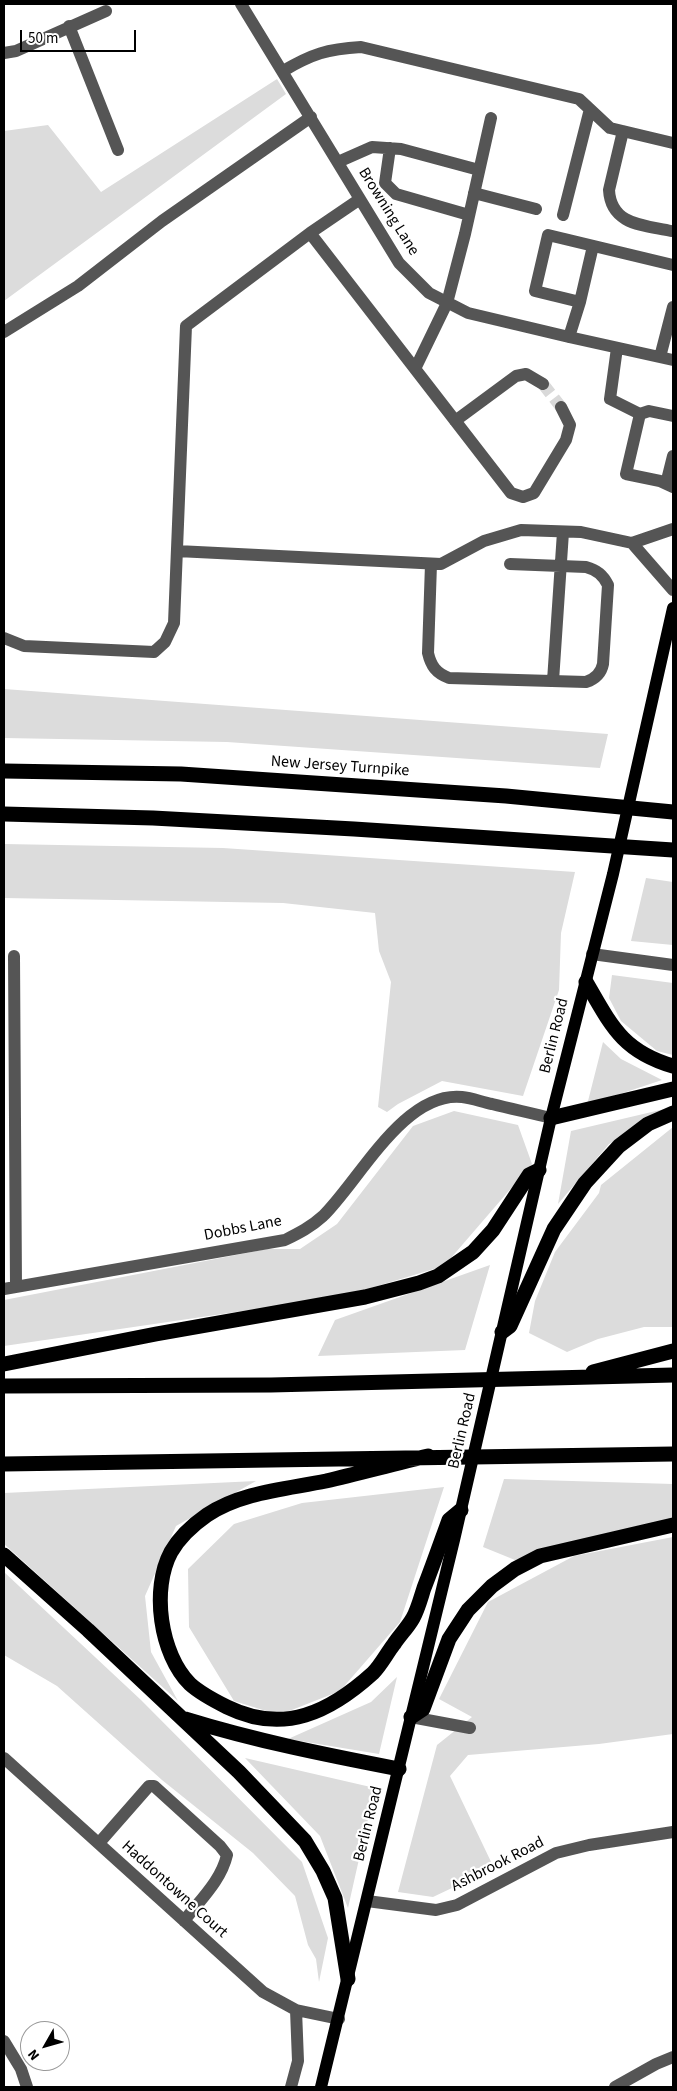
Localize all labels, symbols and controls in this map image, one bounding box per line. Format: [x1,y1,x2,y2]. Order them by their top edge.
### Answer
scale bar [22,20,139,52]
text: 50 m [28,28,58,49]
street label: Browning Lane [353,164,423,260]
street label: New Jersey Turnpike [270,753,410,781]
street label: Berlin Road [536,996,574,1076]
street label: Dobbs Lane [203,1212,283,1246]
street label: Berlin Road [445,1391,481,1471]
street label: Berlin Road [350,1784,388,1864]
street label: Ashbrook Road [448,1833,548,1897]
street label: Haddontowne Court [117,1837,231,1943]
north arrow [20,2021,70,2071]
text: N [23,2045,45,2064]

